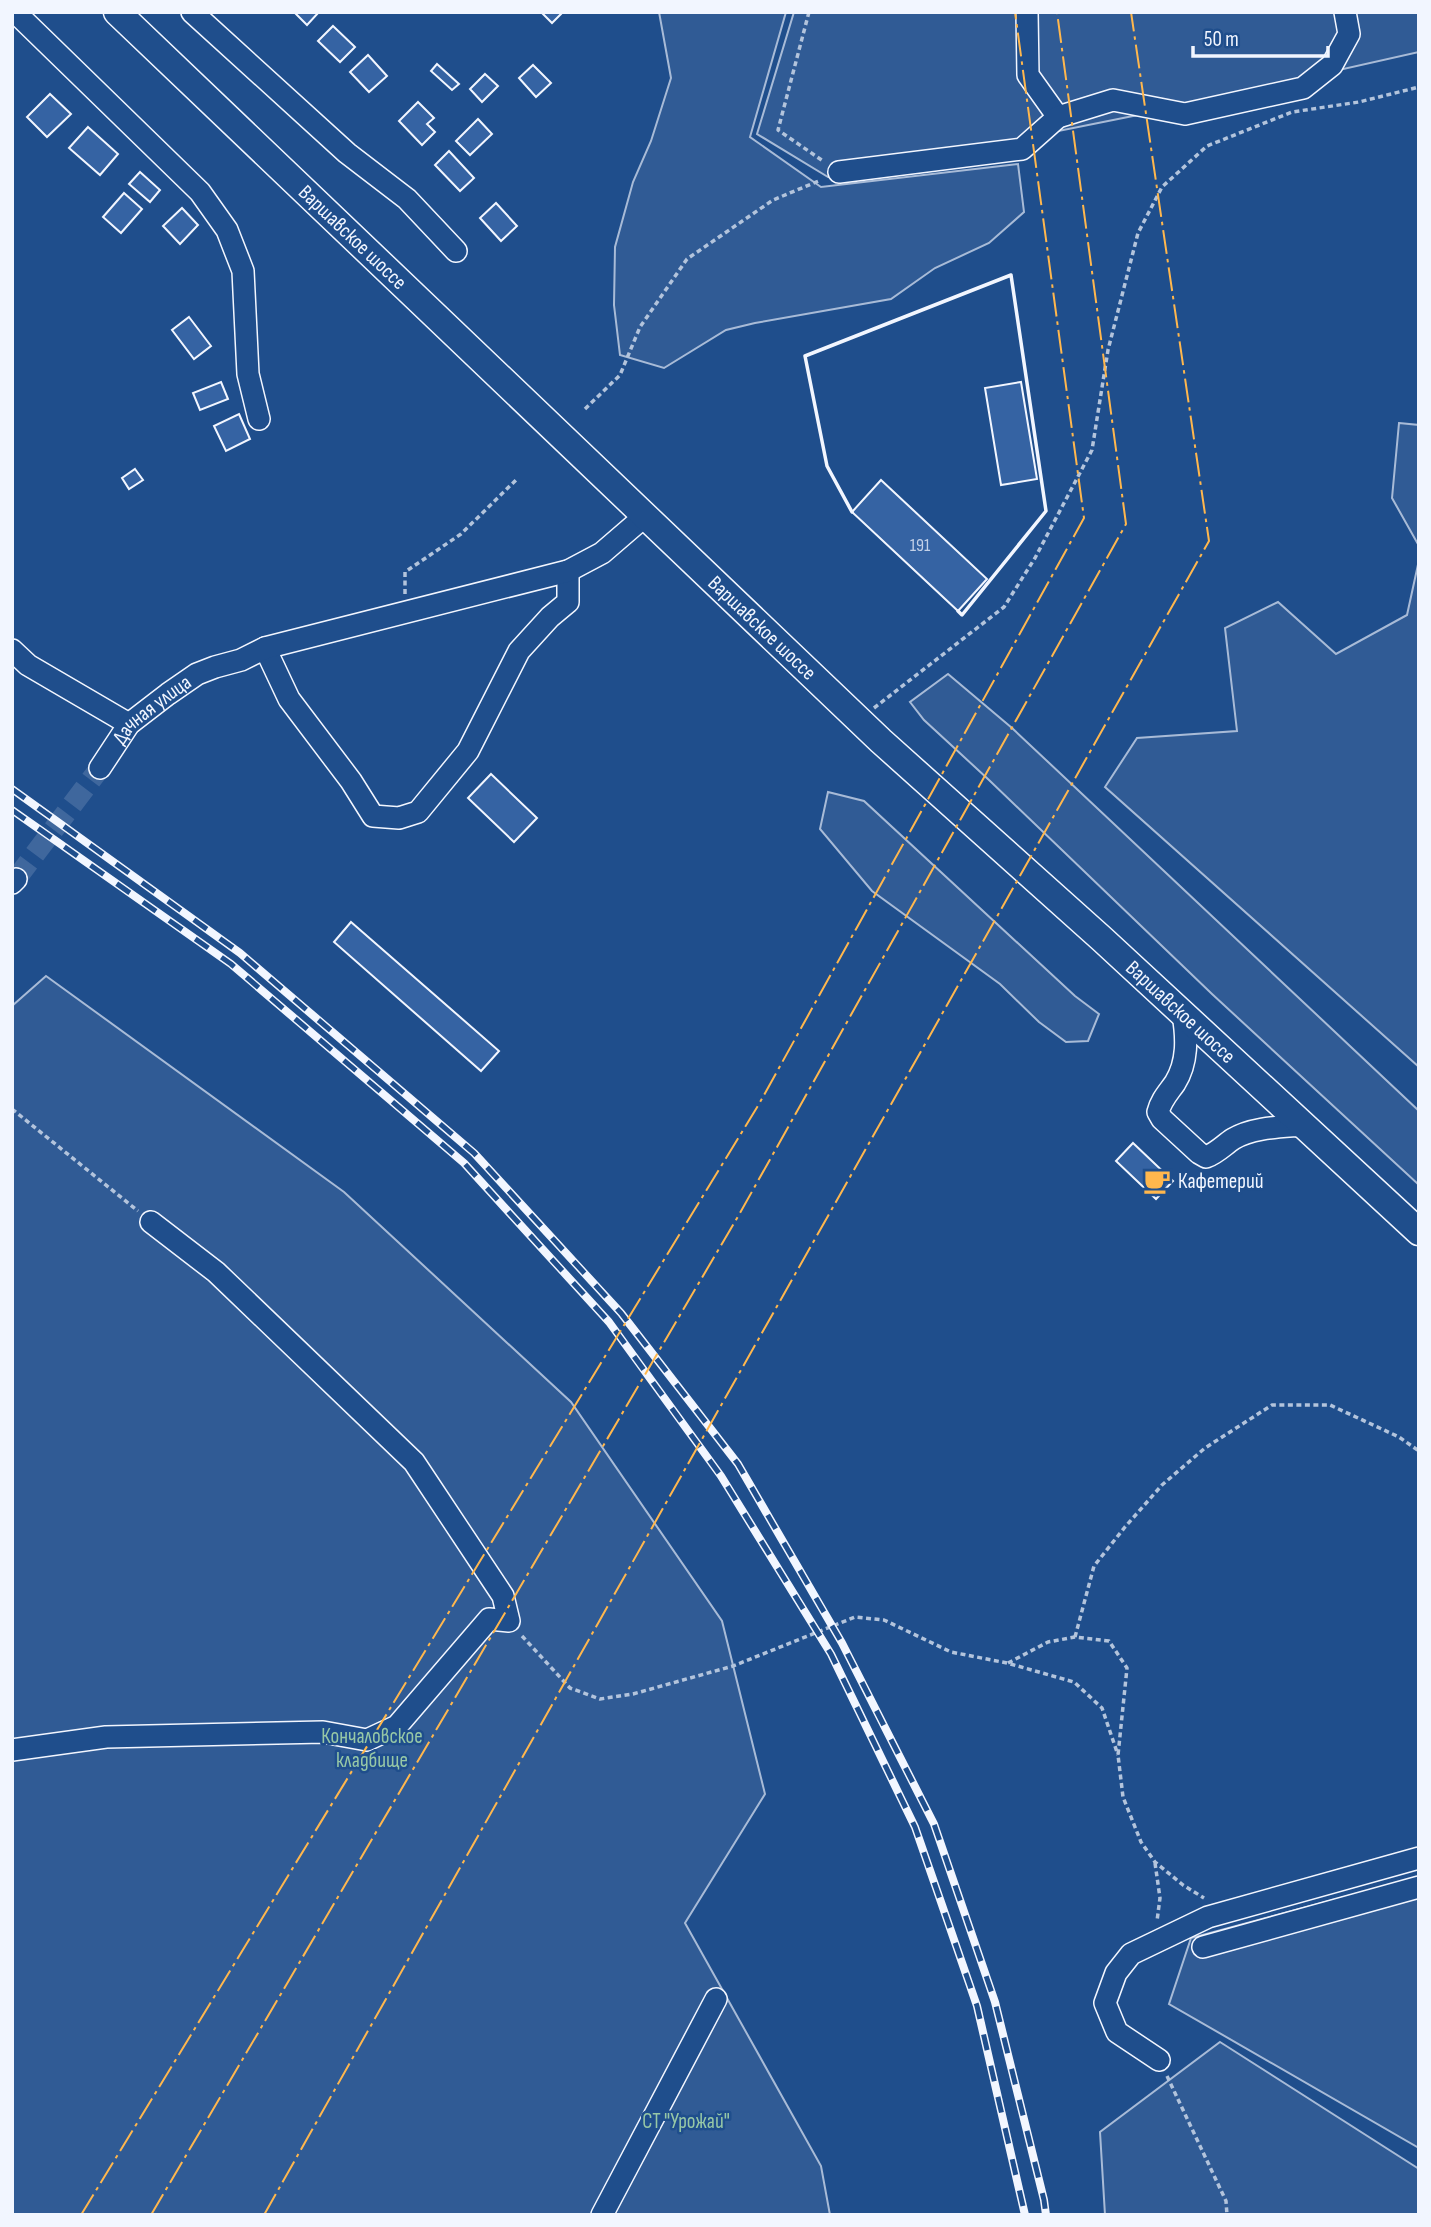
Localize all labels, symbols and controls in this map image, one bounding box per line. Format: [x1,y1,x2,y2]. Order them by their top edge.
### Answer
scale bar [1193,14,1328,58]
text: 50 m [1204,27,1239,52]
street label: Варшавское шоссе [294,180,412,294]
house number: 191 [910,535,931,556]
street label: Варшавское шоссе [703,570,822,685]
street label: Дачная улица [107,669,196,749]
street label: Варшавское шоссе [1121,955,1241,1069]
cafe icon: Кафетерий [1142,1166,1172,1196]
place label: Кафетерий [1178,1169,1263,1194]
park label: Кончаловское кладбище [321,1724,423,1773]
park label: СТ "Урожай" [642,2109,730,2134]

